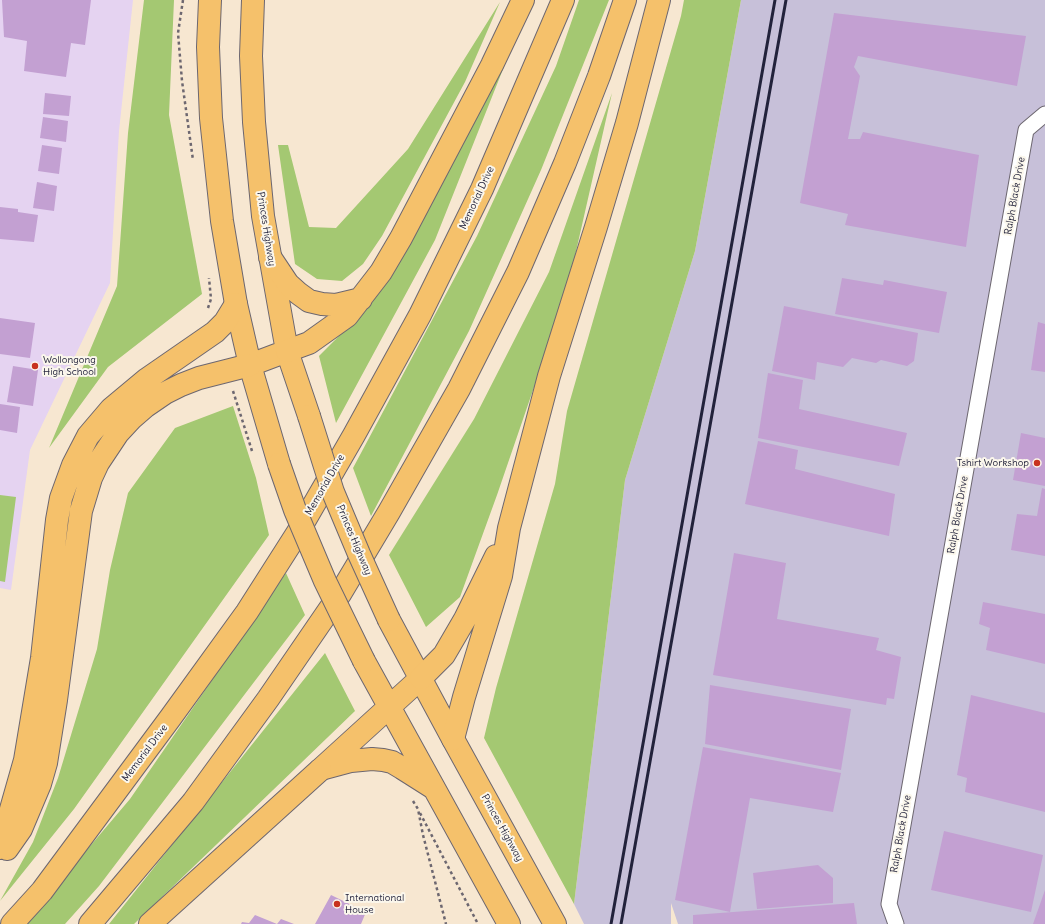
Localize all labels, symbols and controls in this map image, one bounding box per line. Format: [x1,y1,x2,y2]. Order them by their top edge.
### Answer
street label: Ralph Black Drive [1002,156,1028,236]
street label: Memorial Drive [457,165,497,231]
street label: Princes Highway [254,191,278,267]
place label: Wollongong High School [43,354,96,378]
marker: Wollongong High School [30,361,40,371]
street label: Memorial Drive [303,453,347,517]
place label: Tshirt Workshop [957,457,1029,469]
marker: Tshirt Workshop [1032,458,1042,468]
street label: Ralph Black Drive [945,475,971,555]
street label: Princes Highway [334,503,374,577]
street label: Memorial Drive [120,722,170,784]
street label: Princes Highway [479,792,525,864]
street label: Ralph Black Drive [888,794,914,874]
place label: International House [345,892,404,916]
marker: International House [332,899,342,909]

